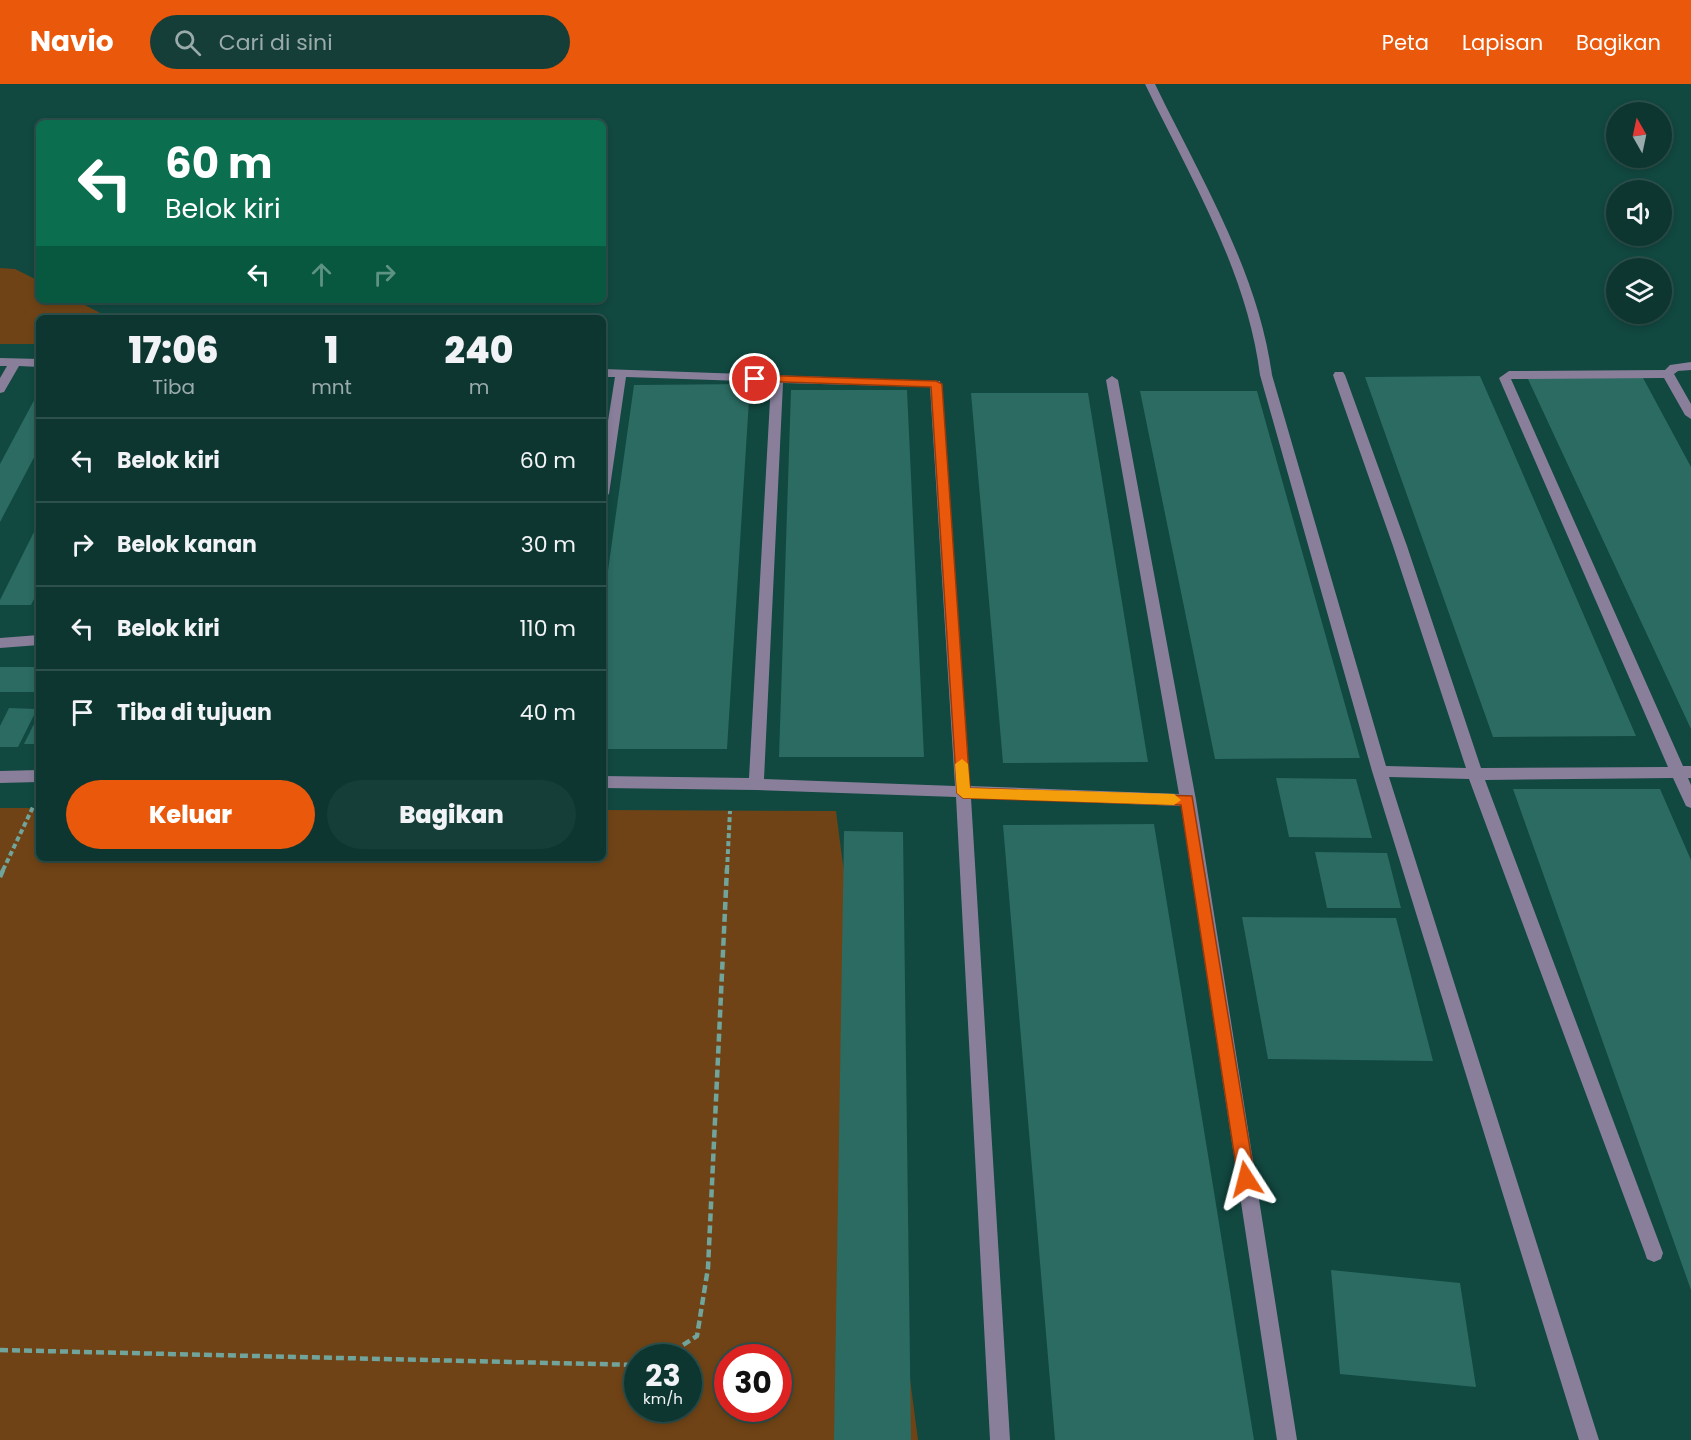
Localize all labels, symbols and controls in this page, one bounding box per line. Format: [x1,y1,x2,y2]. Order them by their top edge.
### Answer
search box [150,15,570,69]
text: Navio [30,22,114,61]
icon: search [171,26,204,59]
text: Cari di sini [219,27,333,58]
text: Peta [1382,28,1429,57]
text: Lapisan [1462,28,1543,57]
text: Bagikan [1576,28,1661,57]
north arrow [1606,102,1672,168]
map controls [1606,102,1672,324]
text: 60 m [165,134,273,193]
icon: left [66,144,144,222]
button: sound [1606,180,1672,246]
text: Belok kiri [165,190,281,227]
icon: left [242,258,275,291]
icon: ahead [305,258,338,291]
icon: right [368,258,401,291]
button: layers [1606,258,1672,324]
text: 17:06 [129,325,219,376]
text: 1 [325,325,339,376]
text: 240 [444,325,513,376]
pin [729,353,780,404]
icon: arrive [738,362,771,395]
text: Tiba [152,373,195,401]
text: mnt [311,373,352,401]
text: m [469,373,489,401]
icon: left [66,444,99,477]
text: Belok kiri [117,445,220,476]
text: 60 m [520,445,576,476]
icon: right [66,528,99,561]
text: Belok kanan [117,529,257,560]
text: 30 m [521,529,576,560]
icon: left [66,612,99,645]
text: Belok kiri [117,613,220,644]
text: 110 m [520,613,576,644]
icon: arrive [66,696,99,729]
text: Tiba di tujuan [117,697,272,728]
text: 40 m [520,697,576,728]
button: Keluar [66,780,315,849]
button: Bagikan [327,780,576,849]
position arrow [1214,1147,1278,1211]
speed limit sign: 30 [714,1344,792,1422]
text: 23 [645,1354,681,1397]
text: km/h [643,1388,683,1409]

